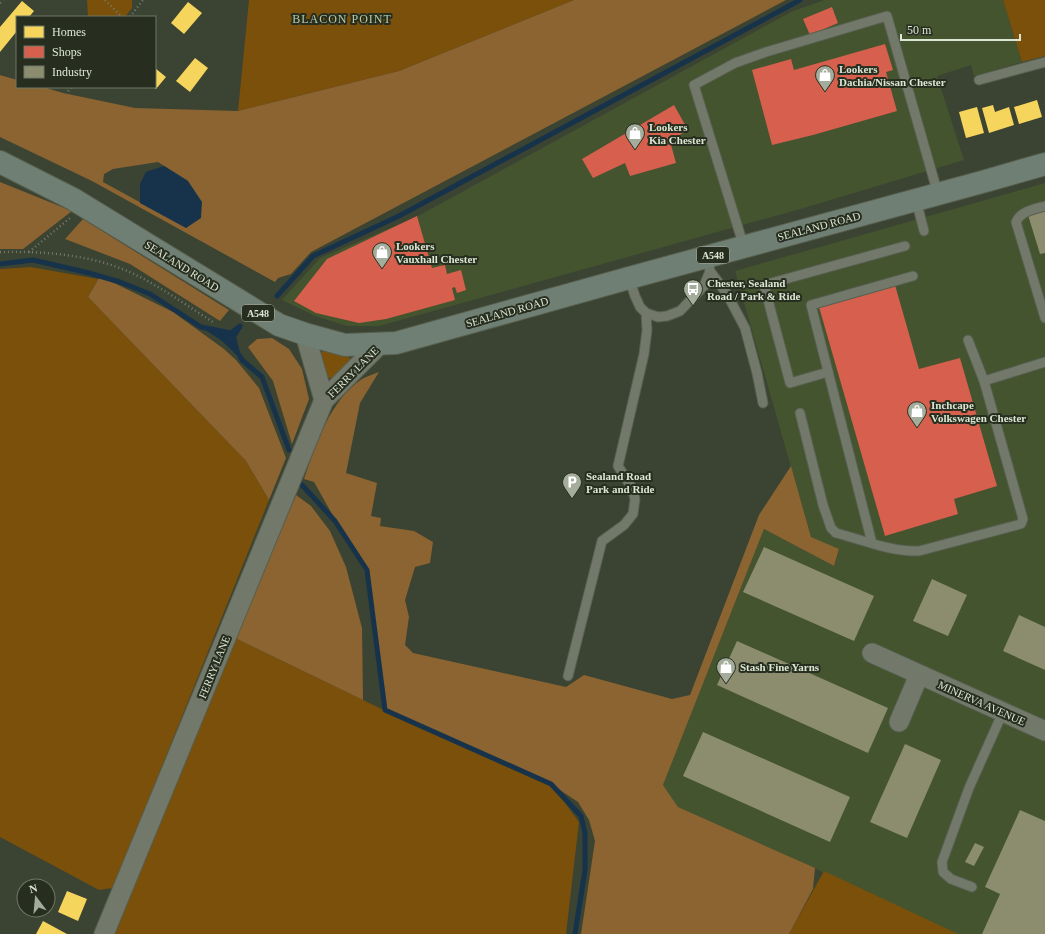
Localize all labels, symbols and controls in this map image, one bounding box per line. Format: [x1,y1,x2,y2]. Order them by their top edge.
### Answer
district label: BLACON POINT [292,12,392,26]
legend [16,16,156,88]
scale bar [901,16,1020,42]
text: 50 m [907,23,932,37]
text: Homes [52,25,86,39]
text: Shops [52,45,82,59]
place label: Lookers Dachia/Nissan Chester [839,63,946,88]
shop icon: Lookers Dachia/Nissan Chester [814,64,836,92]
text: Industry [52,65,92,79]
place label: Lookers Kia Chester [649,121,706,146]
shop icon: Lookers Kia Chester [624,122,646,150]
street label: SEALAND ROAD [776,209,862,243]
street label: SEALAND ROAD [143,238,221,294]
place label: Lookers Vauxhall Chester [396,240,477,265]
shop icon: Lookers Vauxhall Chester [371,241,393,269]
road number: A548 [697,247,729,263]
place label: Chester, Sealand Road / Park & Ride [707,277,801,302]
bus stop icon: Chester, Sealand Road / Park & Ride [682,278,704,306]
street label: SEALAND ROAD [464,294,550,330]
road number: A548 [242,305,274,321]
street label: FERRY LANE [325,344,381,400]
place label: Inchcape Volkswagen Chester [931,399,1026,424]
shop icon: Inchcape Volkswagen Chester [906,400,928,428]
place label: Sealand Road Park and Ride [586,470,655,495]
parking icon: Sealand Road Park and Ride [561,471,583,499]
street label: FERRY LANE [196,634,232,700]
shop icon: Stash Fine Yarns [715,656,737,684]
place label: Stash Fine Yarns [740,661,820,673]
street label: MINERVA AVENUE [936,678,1028,728]
north arrow [16,878,56,918]
text: N [28,882,39,895]

